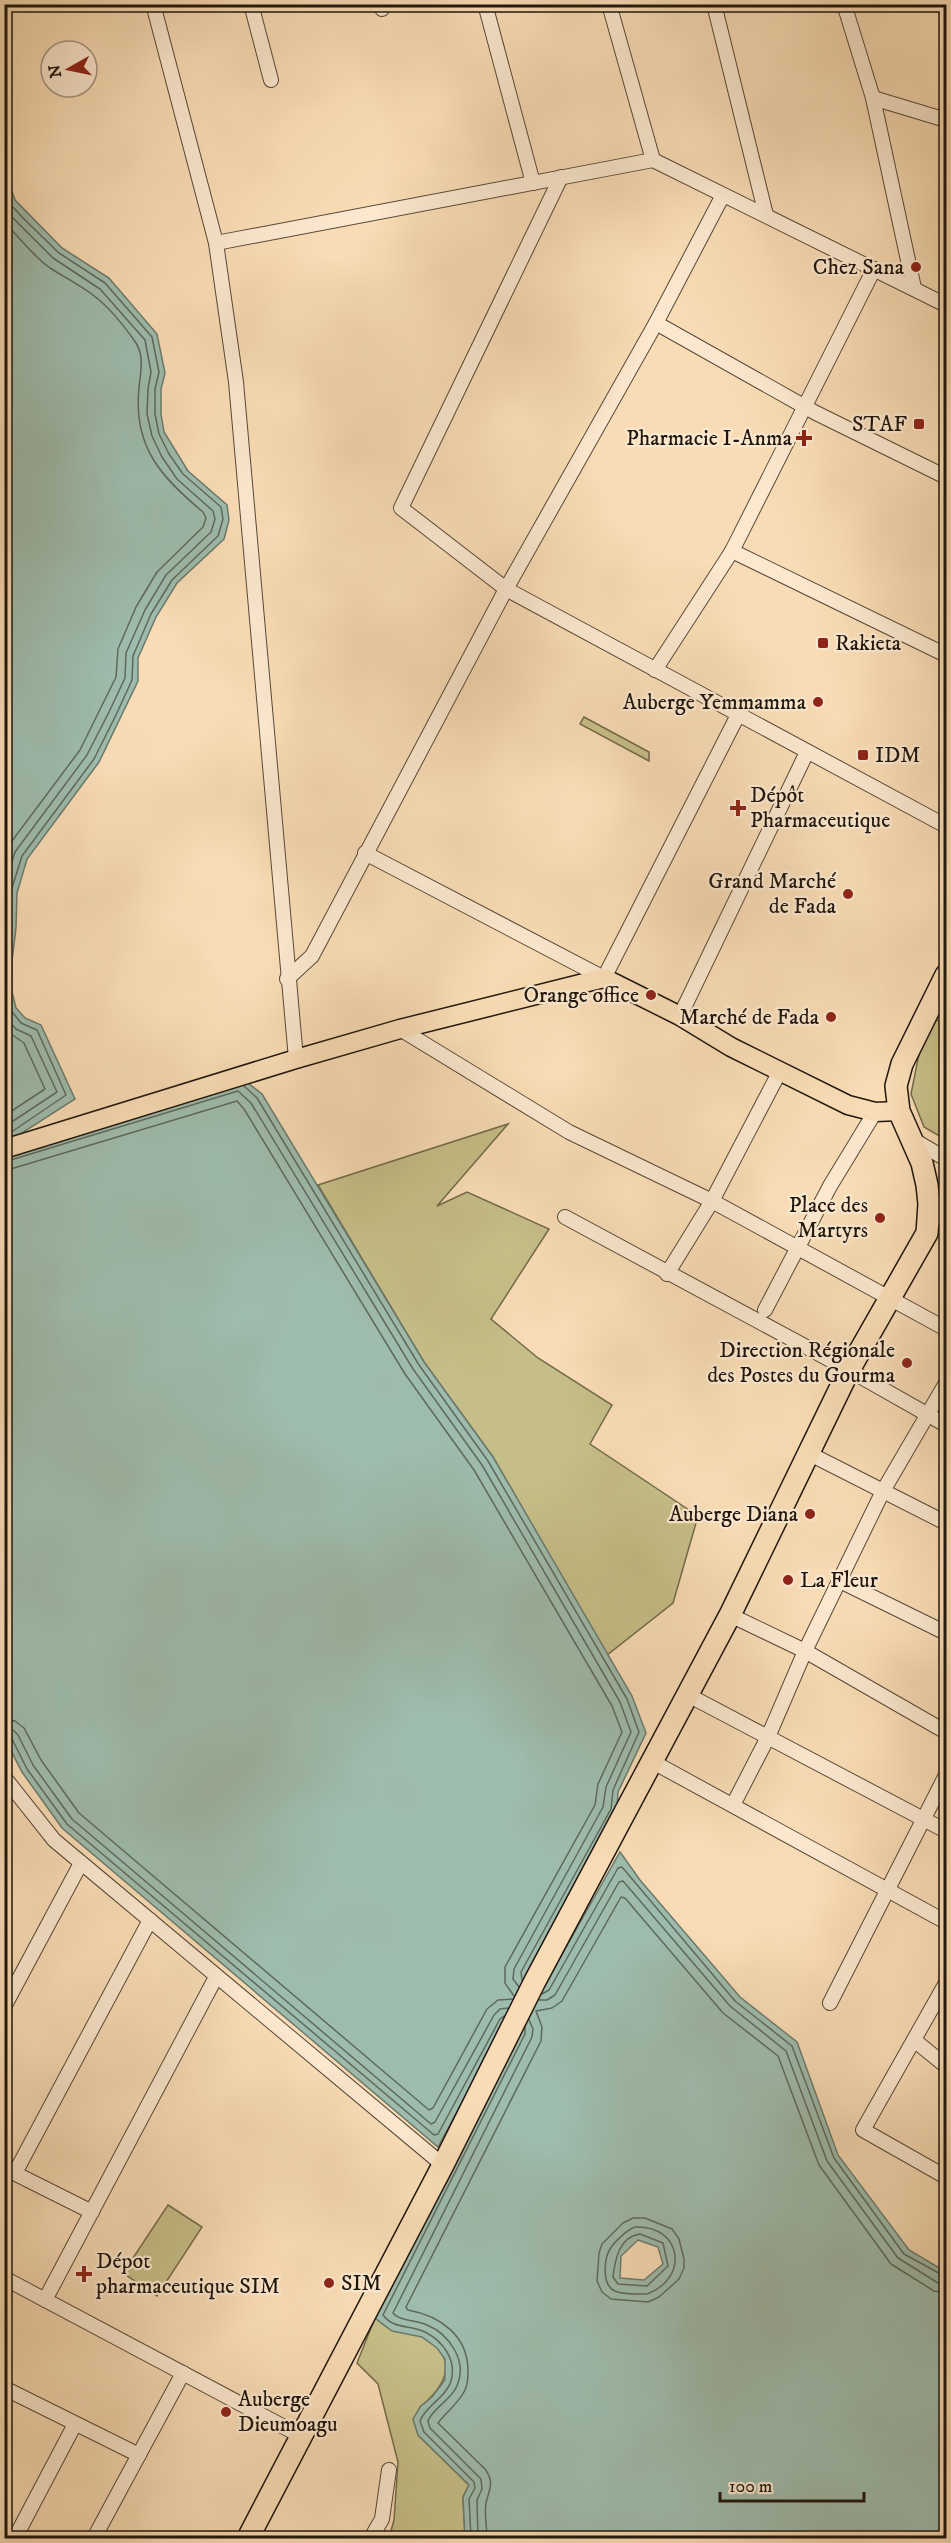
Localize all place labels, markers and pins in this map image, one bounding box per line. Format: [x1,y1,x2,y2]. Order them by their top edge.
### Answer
place label: Chez Sana [813,254,905,281]
marker: Chez Sana [909,260,923,274]
place label: STAF [852,411,908,438]
marker: STAF [912,417,926,431]
place label: Pharmacie I-Anma [626,425,793,452]
marker: Pharmacie I-Anma [797,431,811,445]
place label: Rakieta [835,630,902,657]
marker: Rakieta [816,636,830,650]
place label: Auberge Yemmamma [623,689,807,716]
marker: Auberge Yemmamma [811,695,825,709]
place label: IDM [875,742,920,769]
marker: IDM [856,748,870,762]
place label: Dépôt Pharmaceutique [750,782,890,834]
marker: Dépôt Pharmaceutique [731,801,745,815]
place label: Grand Marché de Fada [708,868,837,920]
marker: Grand Marché de Fada [841,887,855,901]
place label: Orange office [523,982,639,1009]
marker: Orange office [644,988,658,1002]
place label: Marché de Fada [679,1004,820,1031]
marker: Marché de Fada [824,1010,838,1024]
place label: Place des Martyrs [789,1192,868,1244]
marker: Place des Martyrs [873,1211,887,1225]
place label: Direction Régionale des Postes du Gourma [707,1337,896,1389]
marker: Direction Régionale des Postes du Gourma [900,1356,914,1370]
place label: Auberge Diana [669,1501,799,1528]
marker: Auberge Diana [803,1507,817,1521]
place label: La Fleur [800,1567,879,1594]
marker: La Fleur [781,1573,795,1587]
place label: Dépot pharmaceutique SIM [95,2248,280,2300]
marker: Dépot pharmaceutique SIM [77,2267,91,2281]
place label: SIM [341,2270,382,2297]
marker: SIM [322,2276,336,2290]
place label: Auberge Dieumoagu [238,2386,338,2438]
marker: Auberge Dieumoagu [219,2405,233,2419]

